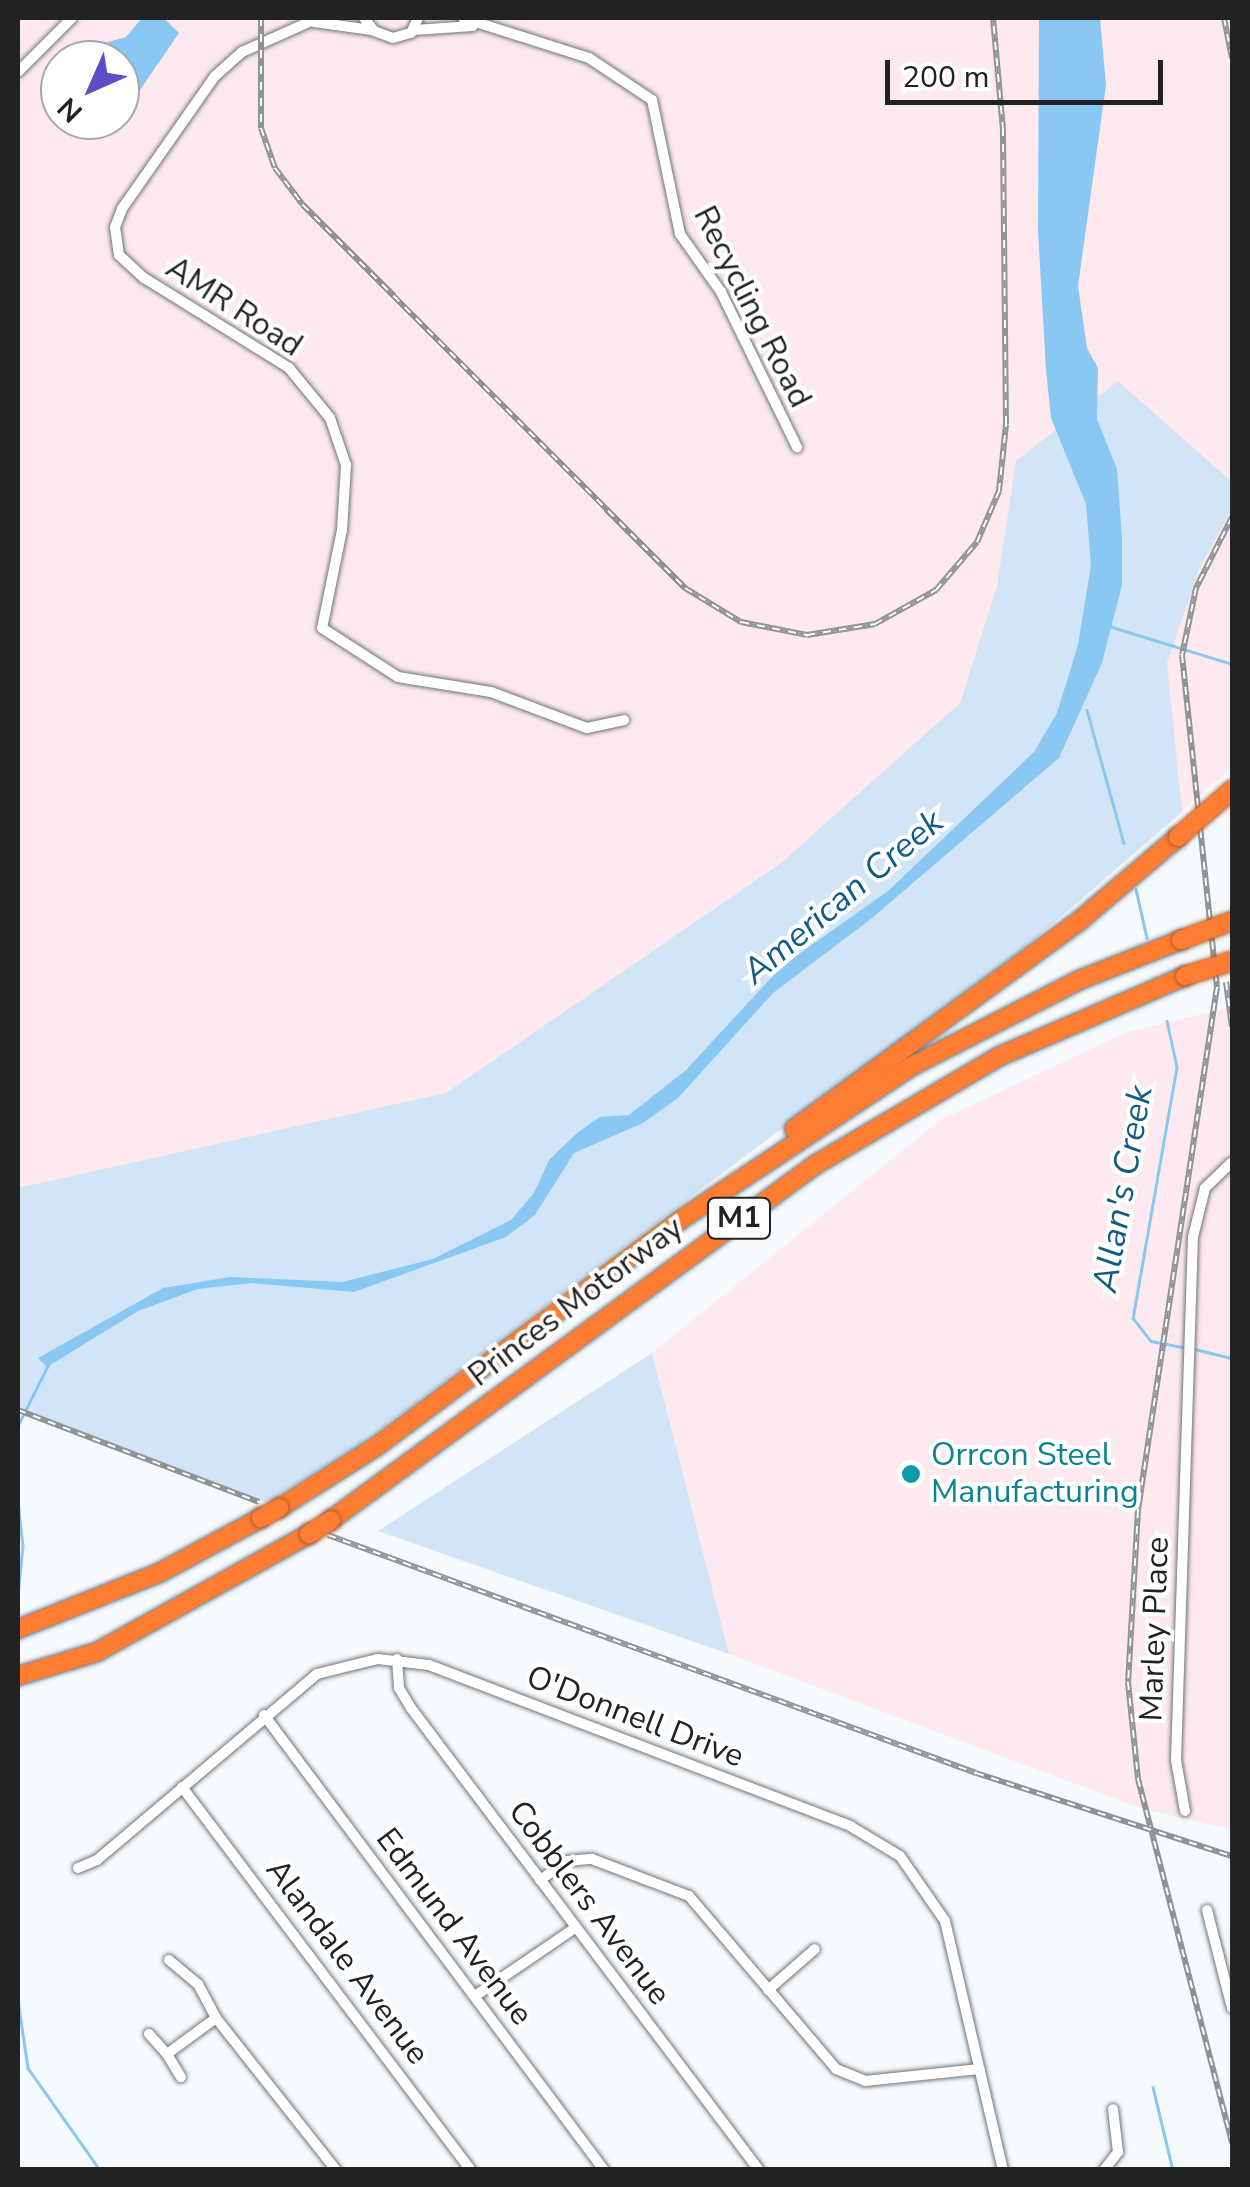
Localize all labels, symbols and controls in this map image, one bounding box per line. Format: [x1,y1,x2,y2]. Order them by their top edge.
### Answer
north arrow [40,40,140,140]
scale bar [890,40,1168,102]
text: 200 m [902,57,989,98]
text: N [49,89,91,131]
street label: Recycling Road [685,200,819,414]
street label: AMR Road [159,249,309,365]
water label: American Creek [734,801,952,993]
water label: Allan's Creek [1084,1083,1162,1295]
road number: M1 [706,1193,772,1243]
street label: Princes Motorway [461,1209,691,1395]
place label: Orrcon Steel Manufacturing [931,1437,1139,1512]
marker: Orrcon Steel Manufacturing [900,1463,922,1485]
street label: Marley Place [1133,1536,1177,1722]
street label: O'Donnell Drive [521,1658,749,1776]
street label: Cobblers Avenue [500,1793,678,2013]
street label: Edmund Avenue [368,1821,540,2033]
street label: Alandale Avenue [257,1852,437,2072]

